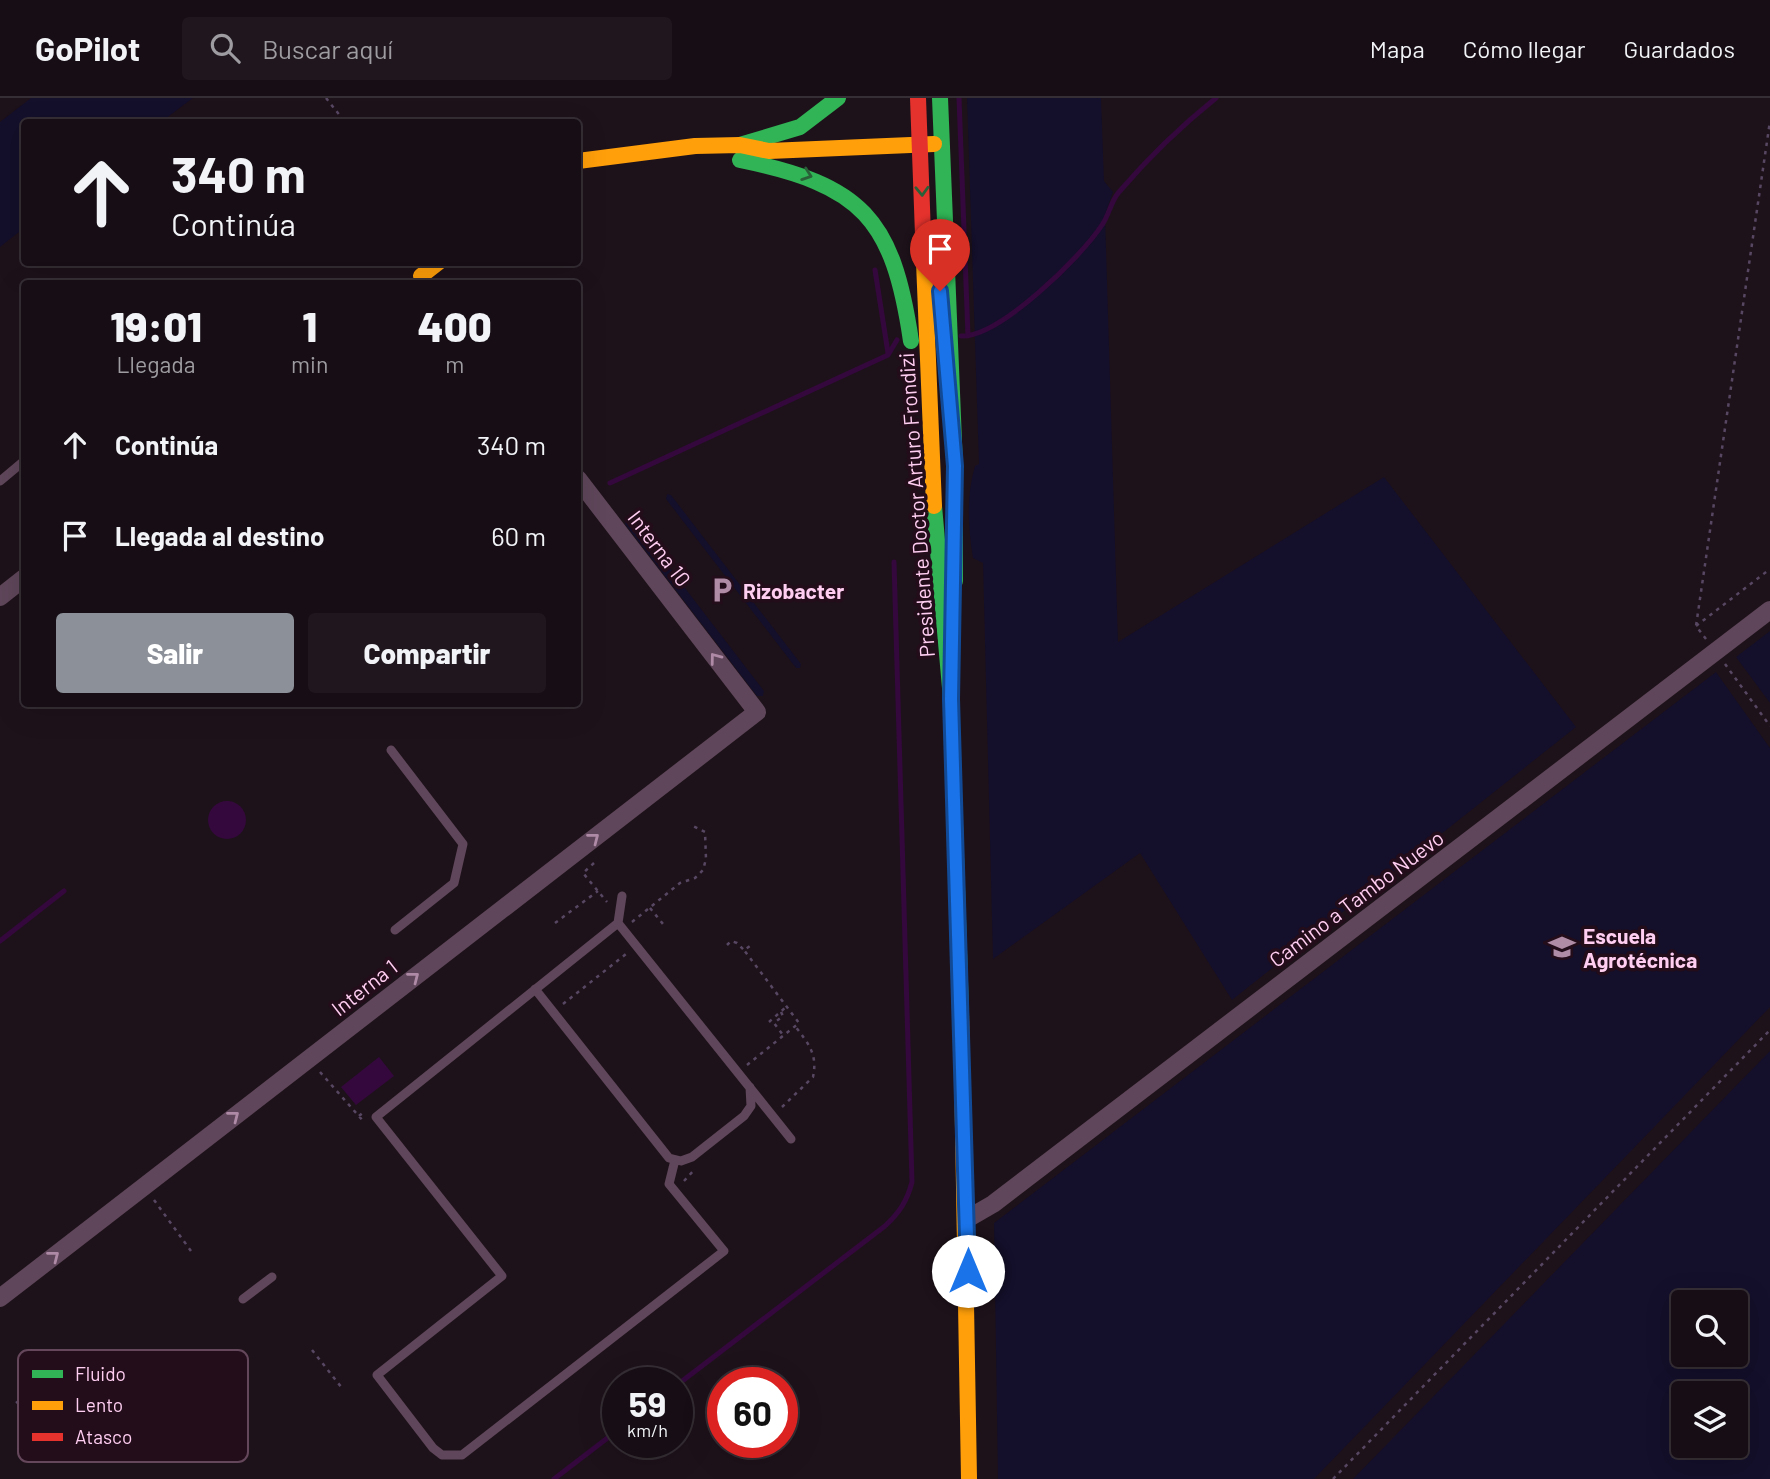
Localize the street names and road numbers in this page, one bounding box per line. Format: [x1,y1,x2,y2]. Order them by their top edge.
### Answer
street label: Presidente Doctor Arturo Frondizi [893,352,939,658]
street label: Interna 10 [623,505,697,591]
street label: Camino a Tambo Nuevo [1264,824,1448,972]
street label: Interna 1 [326,954,402,1020]

